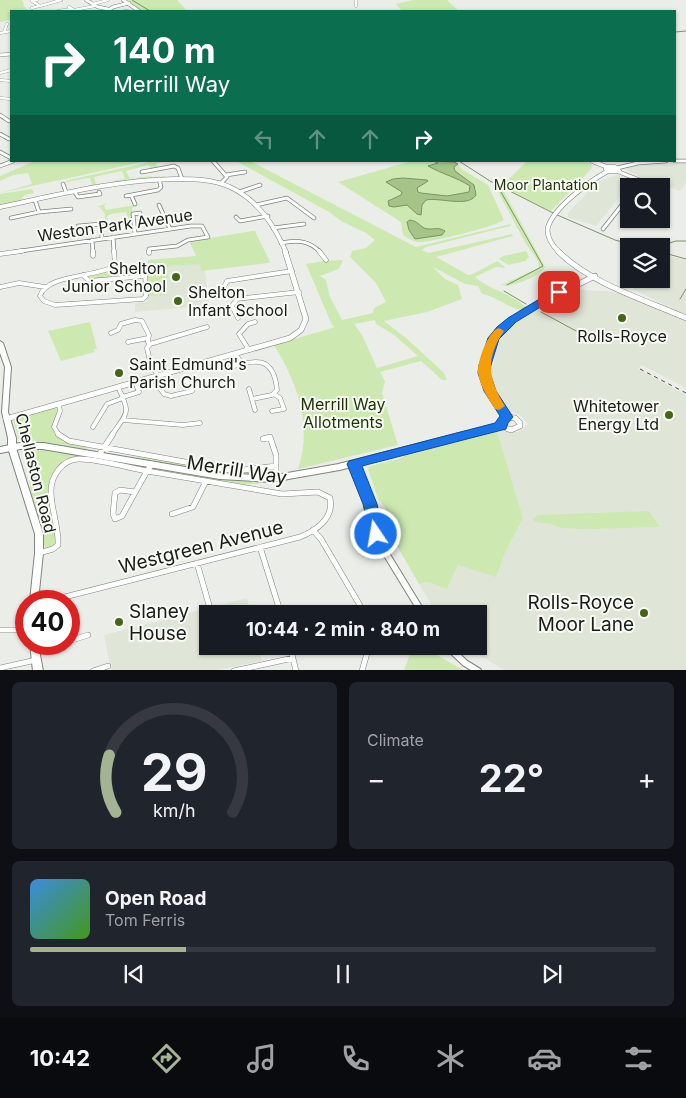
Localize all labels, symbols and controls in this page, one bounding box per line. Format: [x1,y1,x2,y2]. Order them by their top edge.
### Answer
text: 140 m [113,29,216,71]
icon: right [30,30,95,95]
text: Merrill Way [113,71,230,97]
icon: left [250,125,278,153]
icon: ahead [303,125,331,153]
icon: ahead [356,125,384,153]
icon: right [409,125,437,153]
park label: Moor Plantation [494,176,598,193]
map controls [620,178,670,288]
button: search [620,178,670,228]
street label: Weston Park Avenue [36,204,194,246]
button: layers [620,238,670,288]
place label: Shelton Junior School [62,258,166,296]
marker: Shelton Junior School [170,271,182,283]
pin [538,271,580,313]
icon: arrive [545,278,573,306]
place label: Shelton Infant School [188,282,288,320]
marker: Shelton Infant School [172,295,184,307]
marker: Rolls-Royce [616,312,628,324]
place label: Rolls-Royce [577,326,667,346]
place label: Saint Edmund's Parish Church [129,354,247,392]
marker: Saint Edmund's Parish Church [113,367,125,379]
park label: Merrill Way Allotments [300,394,386,432]
place label: Whitetower Energy Ltd [573,396,659,434]
marker: Whitetower Energy Ltd [663,409,675,421]
street label: Chellaston Road [11,411,61,535]
street label: Merrill Way [185,451,289,489]
position arrow [349,507,401,559]
street label: Westgreen Avenue [116,515,286,579]
speed limit sign: 40 [15,590,80,655]
place label: Rolls-Royce Moor Lane [527,591,634,636]
place label: Slaney House [129,600,189,645]
marker: Rolls-Royce Moor Lane [638,607,650,619]
marker: Slaney House [113,616,125,628]
text: 10:44 · 2 min · 840 m [246,618,440,641]
text: Climate [367,730,424,750]
text: 29 [141,741,208,804]
text: 22° [479,755,544,801]
text: − [367,762,386,796]
text: + [637,762,656,796]
text: km/h [153,800,196,821]
text: Open Road [105,887,206,910]
text: Tom Ferris [105,910,185,930]
icon: previous [120,960,148,988]
icon: pause [329,960,357,988]
icon: next [538,960,566,988]
icon: directions [149,1041,184,1076]
icon: music [244,1041,279,1076]
icon: phone [338,1041,373,1076]
icon: climate [433,1041,468,1076]
icon: car [527,1041,562,1076]
icon: filters [621,1041,656,1076]
text: 10:42 [30,1045,90,1071]

